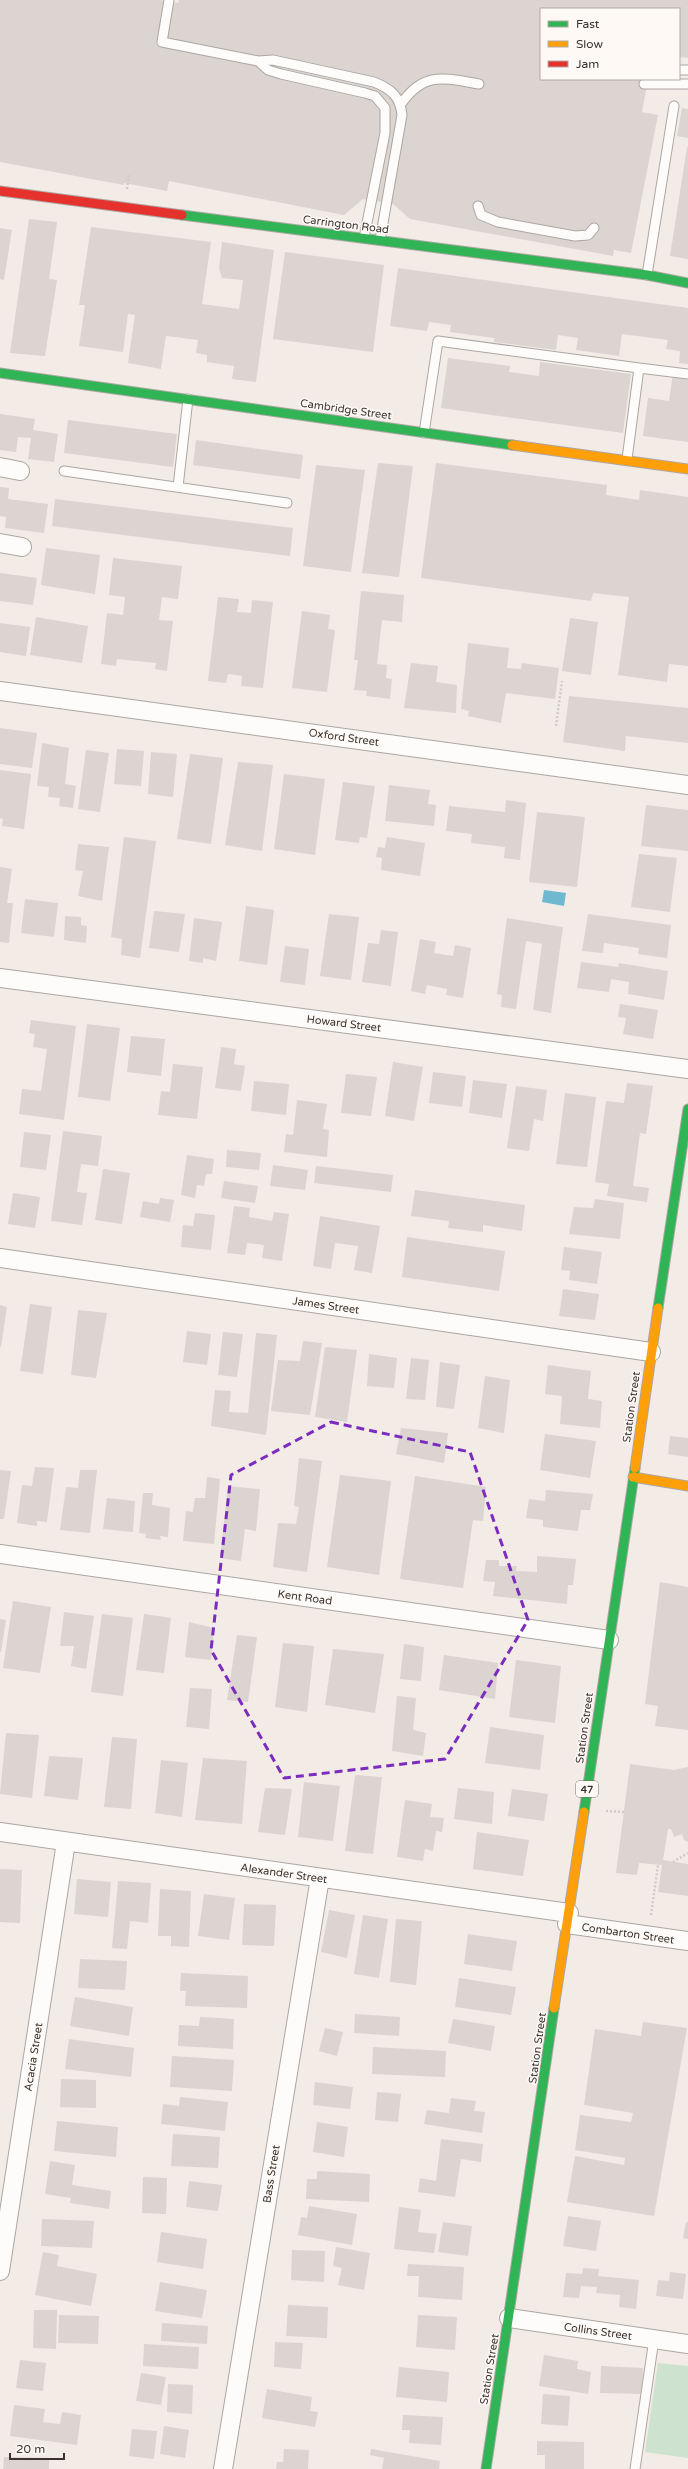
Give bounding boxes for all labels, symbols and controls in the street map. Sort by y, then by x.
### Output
legend [540,8,680,80]
text: Fast [576,17,600,31]
text: Slow [576,37,603,51]
text: Jam [576,57,599,71]
street label: Carrington Road [302,213,390,236]
street label: Cambridge Street [299,397,393,422]
street label: Oxford Street [308,726,380,749]
street label: Howard Street [306,1012,382,1035]
street label: James Street [292,1294,360,1317]
street label: Station Street [620,1371,643,1443]
street label: Kent Road [277,1587,333,1608]
street label: Station Street [573,1692,596,1764]
road number: 47 [576,1781,598,1797]
street label: Alexander Street [240,1861,328,1886]
street label: Combarton Street [581,1921,675,1946]
street label: Station Street [526,2012,549,2084]
street label: Acacia Street [22,2022,45,2092]
street label: Bass Street [260,2144,283,2204]
street label: Collins Street [563,2320,633,2343]
street label: Station Street [477,2333,502,2405]
scale bar [10,2435,64,2461]
text: 20 m [16,2442,45,2456]

